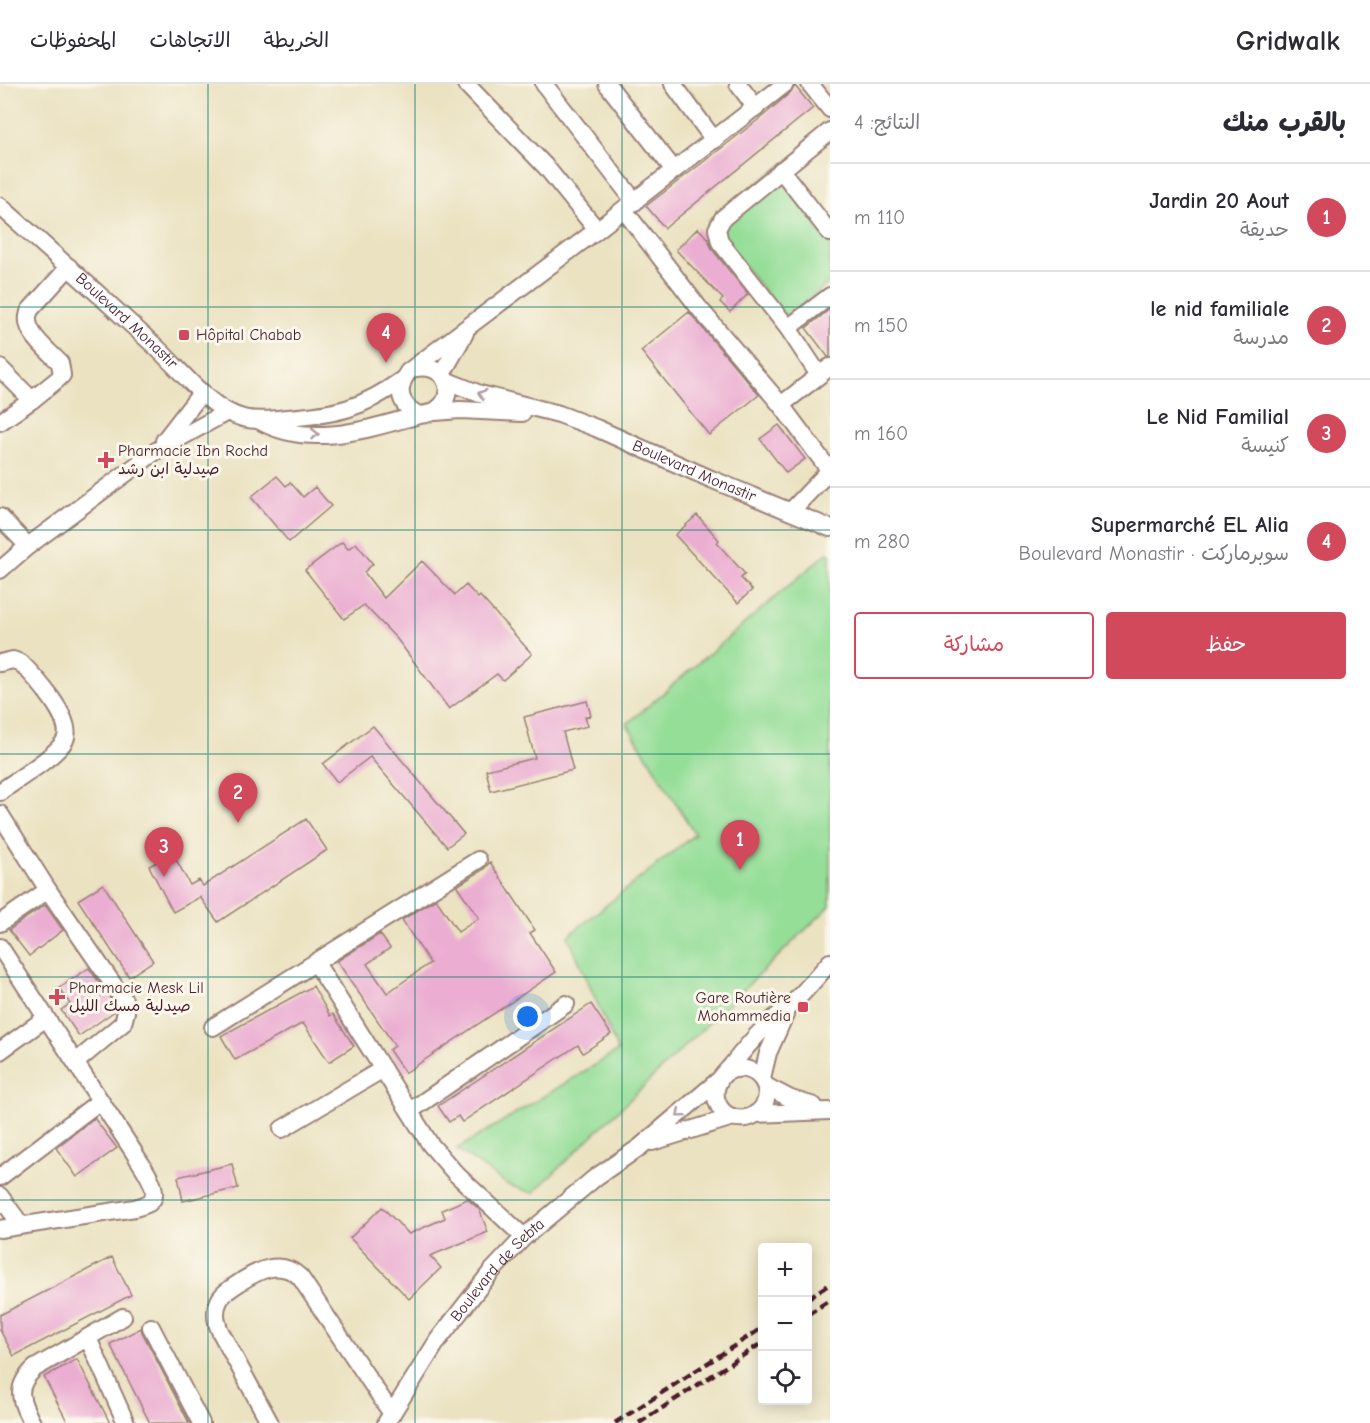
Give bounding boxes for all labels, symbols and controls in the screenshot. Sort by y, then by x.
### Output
text: Gridwalk [1236,25,1340,57]
text: المحفوظات [30,28,116,52]
text: الاتجاهات [149,28,231,52]
text: الخريطة [264,28,329,52]
text: بالقرب منك [1223,108,1346,138]
text: النتائج: 4 [854,111,920,134]
text: Jardin 20 Aout [1149,188,1289,214]
text: 110 m [854,206,905,229]
text: 1 [1323,206,1330,229]
text: حديقة [1240,218,1289,241]
street label: Boulevard Monastir [72,269,182,373]
text: le nid familiale [1150,296,1289,322]
pin: 4 [366,314,406,363]
text: 150 m [854,314,908,337]
text: 2 [1322,314,1331,337]
place label: Hôpital Chabab [196,326,301,344]
text: مدرسة [1233,326,1289,349]
marker: Hôpital Chabab [177,328,191,342]
one-way arrow [477,389,488,401]
text: Le Nid Familial [1146,404,1289,430]
text: 160 m [854,422,908,445]
text: 3 [1322,422,1331,445]
one-way arrow [311,428,320,441]
text: كنيسة [1241,434,1289,457]
street label: Boulevard Monastir [630,436,759,506]
place label: Pharmacie Ibn Rochd صيدلية ابن رشد [118,442,268,478]
marker: Pharmacie Ibn Rochd صيدلية ابن رشد [99,453,113,467]
text: Supermarché EL Alia [1091,512,1289,538]
text: 280 m [854,530,910,553]
text: 4 [1322,530,1331,553]
text: سوبرماركت · Boulevard Monastir [1019,542,1289,565]
button: مشاركة [854,612,1094,679]
button: حفظ [1106,612,1346,679]
pin: 2 [218,774,258,823]
pin: 1 [720,820,760,870]
pin: 3 [144,828,184,877]
place label: Pharmacie Mesk Lil صيدلية مسك الليل [69,979,204,1015]
place label: Gare Routière Mohammedia [696,989,791,1025]
marker: Pharmacie Mesk Lil صيدلية مسك الليل [50,990,64,1004]
marker: Gare Routière Mohammedia [796,1000,810,1014]
your location [513,1002,542,1031]
one-way arrow [676,1107,687,1118]
street label: Boulevard de Sebta [447,1215,548,1325]
map controls [758,1243,812,1405]
button: + [758,1243,812,1297]
button: − [758,1297,812,1351]
button: locate [758,1351,812,1405]

